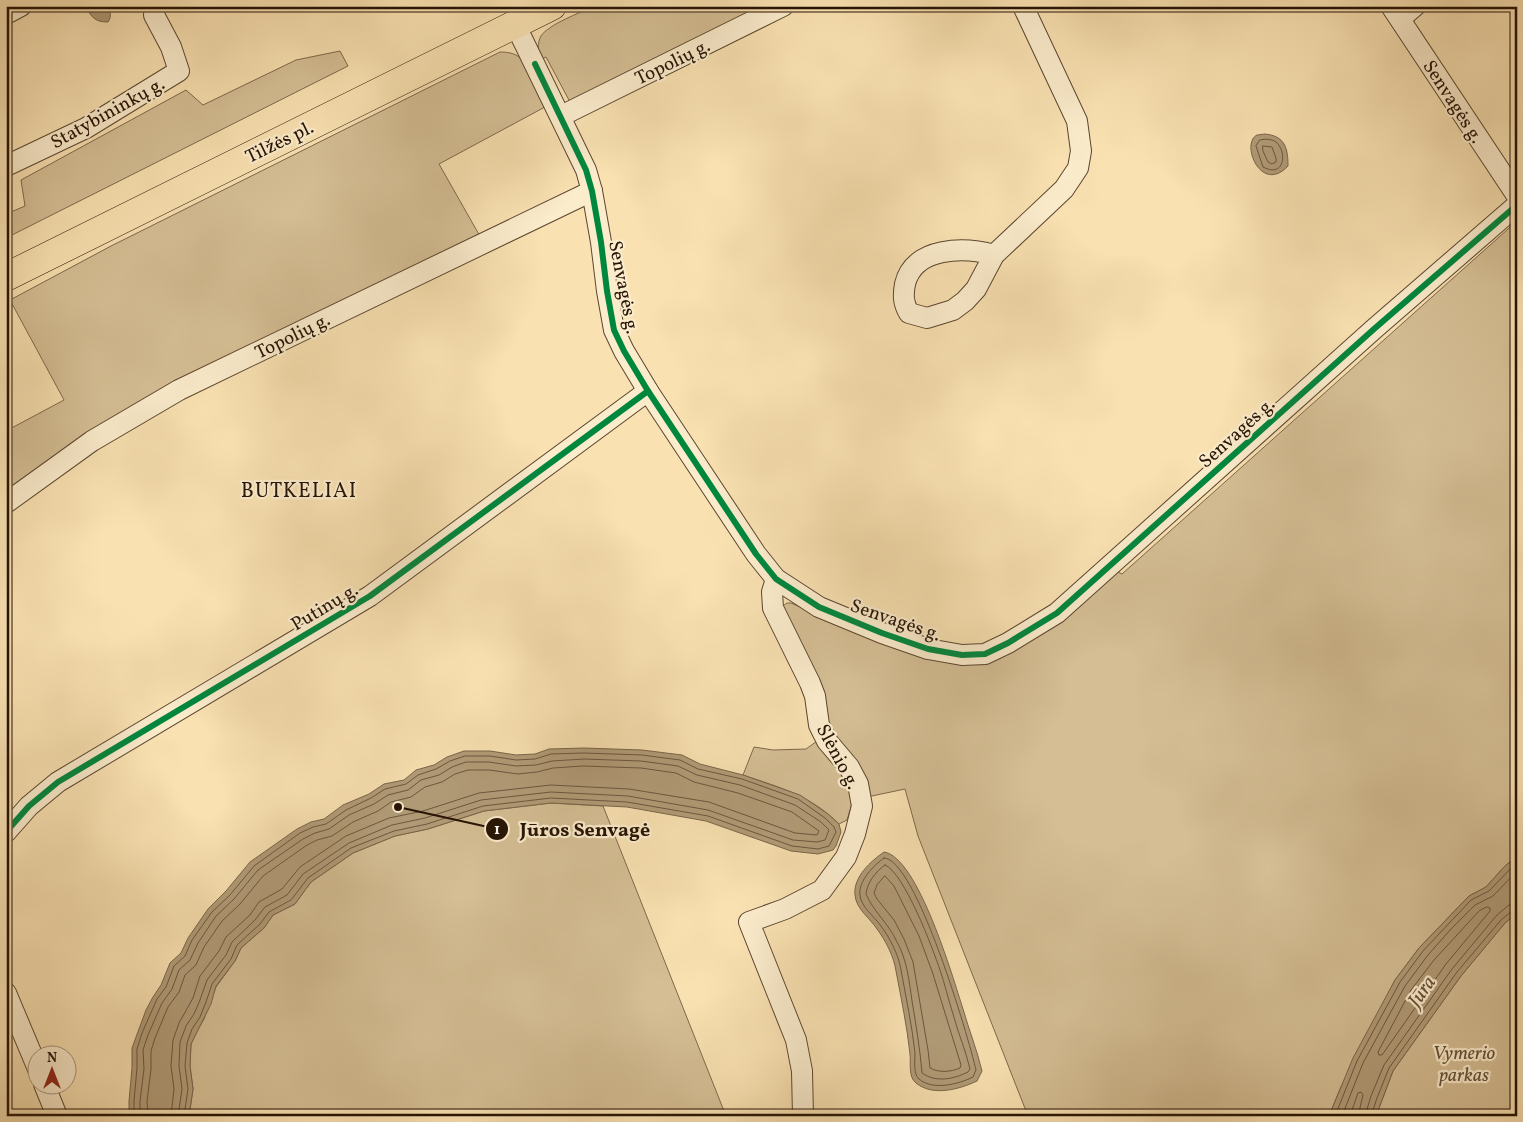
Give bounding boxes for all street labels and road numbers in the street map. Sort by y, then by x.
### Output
street label: Topolių g. [631,33,715,92]
street label: Senvagės g. [1416,55,1489,149]
street label: Statybininkų g. [46,72,170,156]
street label: Tilžės pl. [241,115,318,170]
street label: Senvagės g. [601,239,645,336]
street label: Topolių g. [251,307,335,366]
street label: Senvagės g. [1194,392,1281,475]
street label: Putinų g. [287,577,364,638]
street label: Senvagės g. [846,593,944,649]
street label: Slėnio g. [809,720,865,794]

